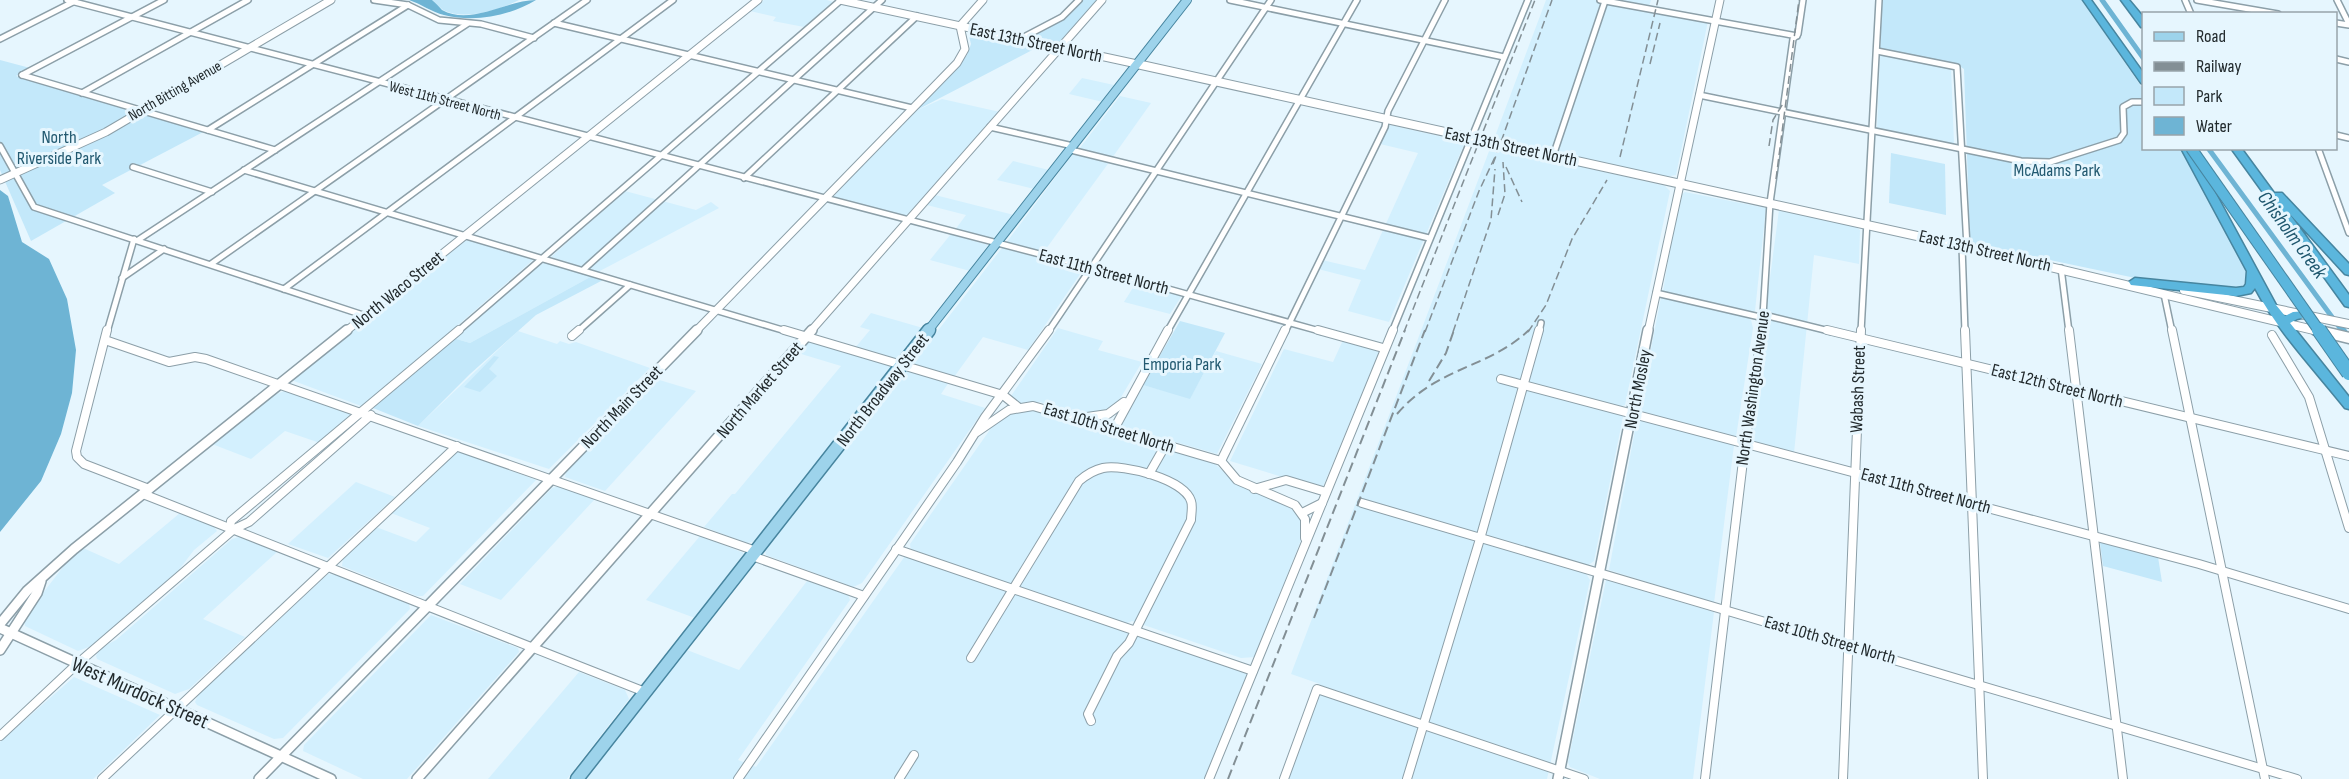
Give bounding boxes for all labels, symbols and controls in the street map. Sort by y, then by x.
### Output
legend [2142,12,2337,150]
street label: East 13th Street North [968,19,1104,67]
text: Road [2196,26,2226,47]
text: Railway [2196,56,2241,77]
street label: North Bitting Avenue [125,57,225,125]
street label: West 11th Street North [387,77,503,125]
text: Park [2196,86,2222,107]
text: Water [2196,116,2232,137]
street label: East 13th Street North [1443,123,1579,171]
park label: North Riverside Park [17,127,101,169]
park label: McAdams Park [2014,160,2101,181]
water label: Chisholm Creek [2252,187,2332,284]
street label: East 13th Street North [1917,226,2053,276]
street label: East 11th Street North [1037,245,1171,299]
street label: North Waco Street [348,246,448,333]
street label: North Washington Avenue [1732,309,1774,467]
street label: North Broadway Street [832,329,934,451]
street label: North Market Street [712,337,808,443]
street label: Wabash Street [1846,344,1870,433]
street label: North Mosley [1620,348,1656,430]
park label: Emporia Park [1143,354,1221,375]
street label: East 12th Street North [1989,359,2125,413]
street label: North Main Street [577,361,667,453]
street label: East 10th Street North [1041,398,1177,458]
street label: East 11th Street North [1859,464,1993,518]
street label: East 10th Street North [1762,611,1898,669]
street label: West Murdock Street [68,652,212,734]

